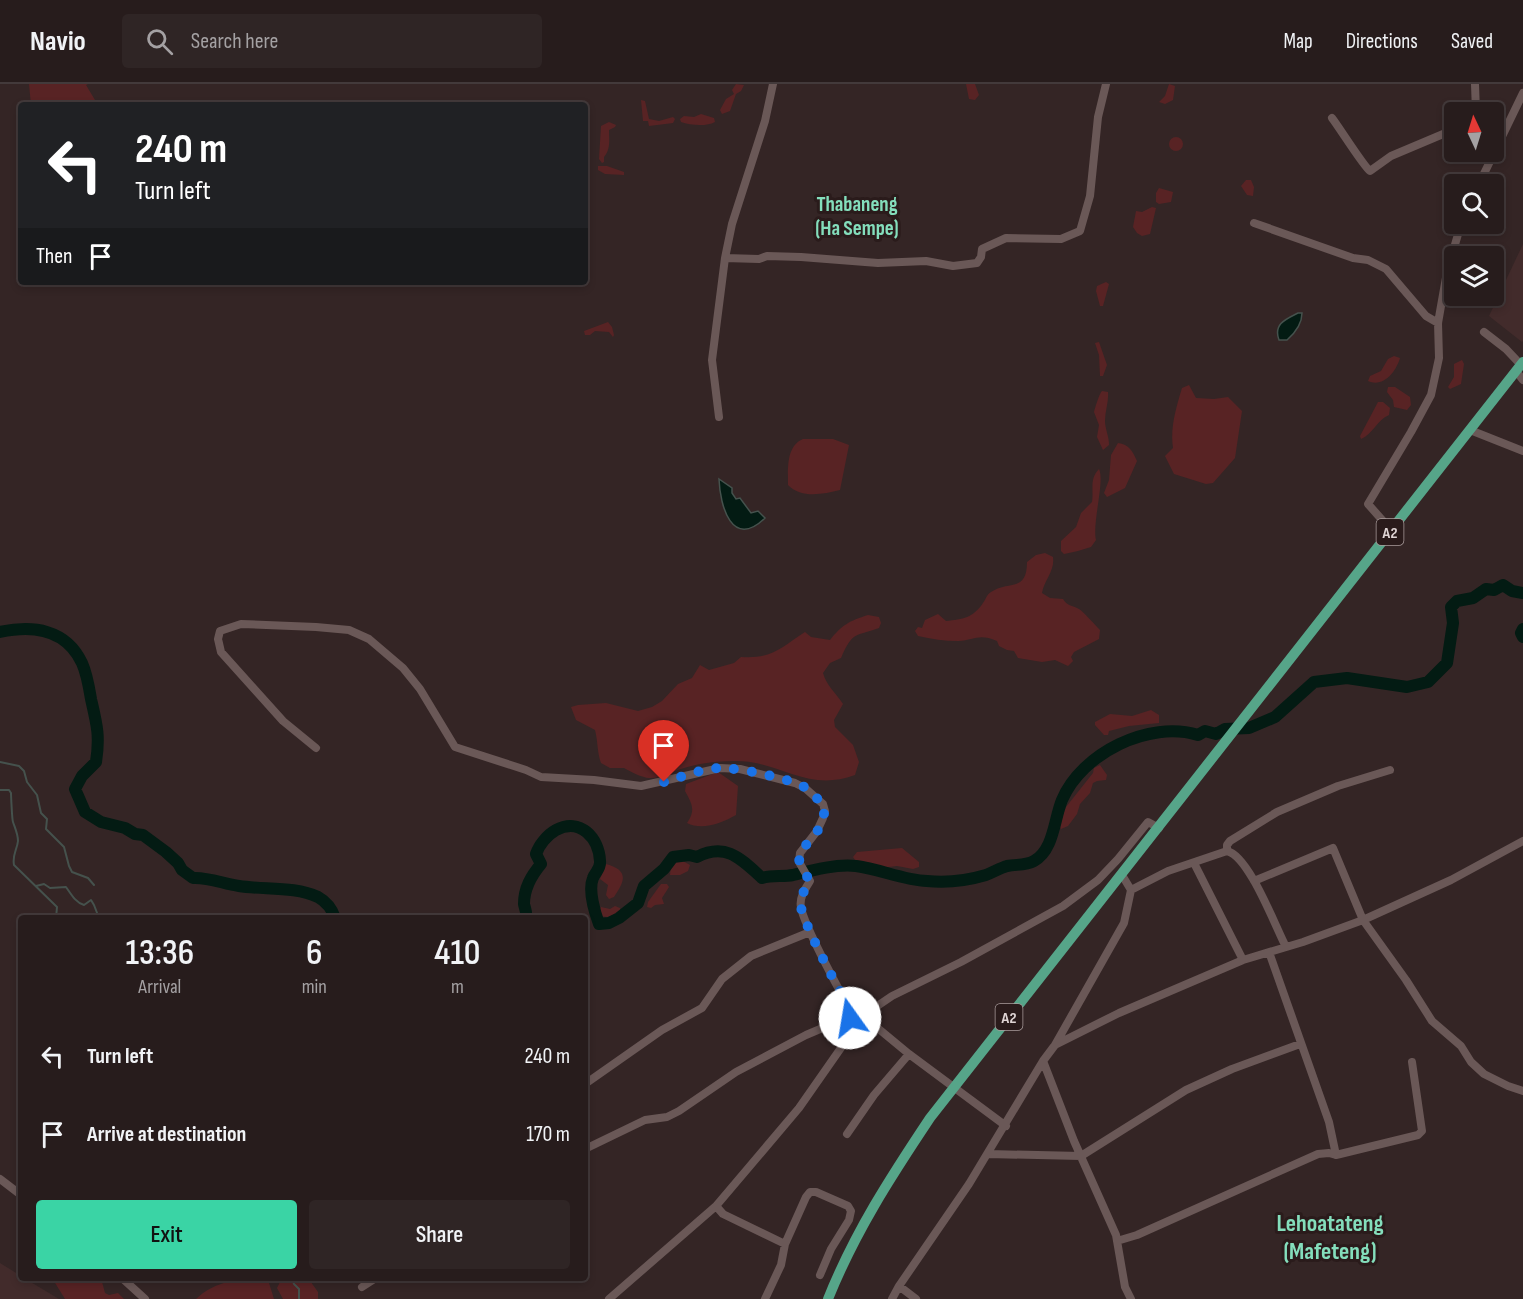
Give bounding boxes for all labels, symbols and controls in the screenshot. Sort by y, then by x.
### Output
search box [122,14,542,68]
text: Navio [30,25,86,58]
icon: search [143,25,176,58]
text: Search here [191,28,278,55]
text: Map [1283,29,1313,54]
text: Directions [1346,29,1418,54]
text: Saved [1451,29,1493,54]
north arrow [1444,102,1504,162]
map controls [1444,102,1504,306]
text: 240 m [135,124,227,175]
icon: left [36,126,114,204]
button: search [1444,174,1504,234]
text: Turn left [135,175,211,207]
district label: Thabaneng (Ha Sempe) [815,192,899,241]
icon: arrive [84,240,117,273]
text: Then [36,243,72,270]
button: layers [1444,246,1504,306]
road number: A2 [1376,519,1404,545]
pin [638,720,689,782]
icon: arrive [647,729,680,762]
text: 13:36 [125,932,194,975]
text: 6 [306,932,322,975]
text: 410 [434,932,481,975]
text: Arrival [138,975,181,999]
text: min [302,975,327,999]
text: m [451,975,464,999]
position arrow [818,986,882,1050]
road number: A2 [996,1004,1022,1030]
icon: left [36,1040,69,1073]
text: Turn left [87,1043,153,1070]
text: 240 m [524,1043,570,1070]
icon: arrive [36,1118,69,1151]
text: Arrive at destination [87,1121,246,1148]
text: 170 m [526,1121,570,1148]
button: Exit [36,1200,297,1269]
button: Share [309,1200,570,1269]
district label: Lehoatateng (Mafeteng) [1276,1209,1384,1266]

